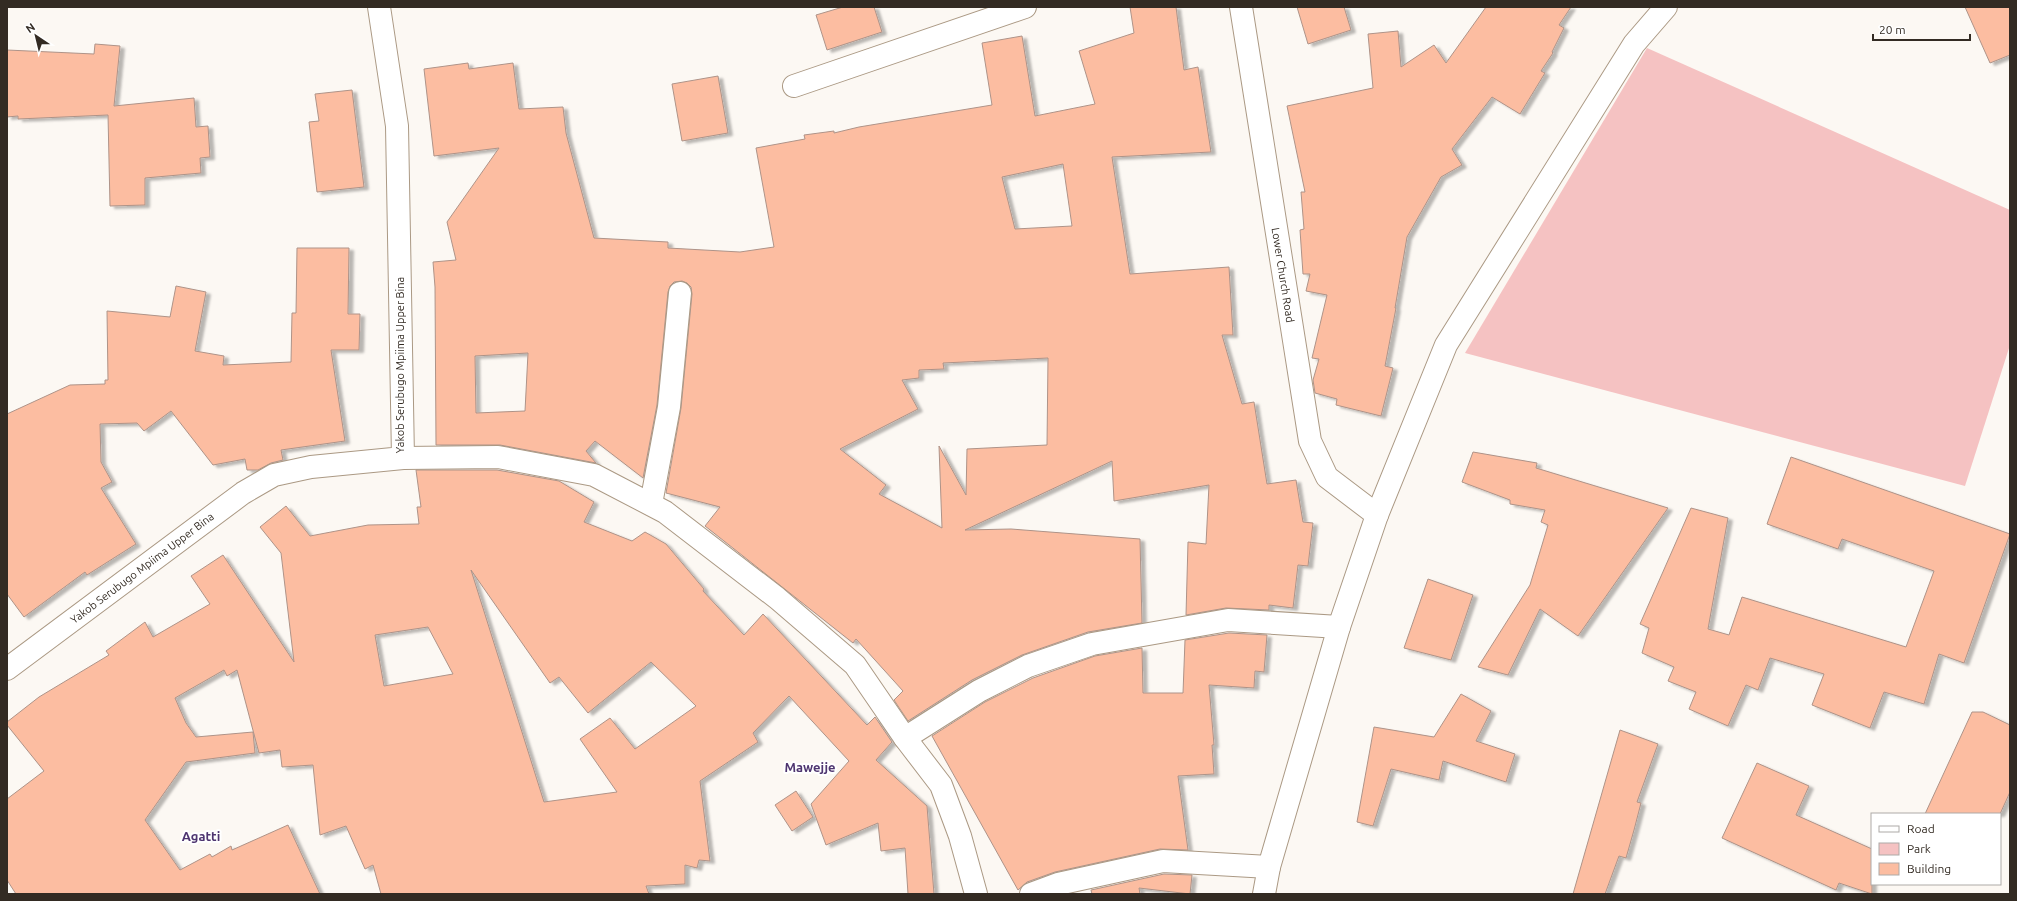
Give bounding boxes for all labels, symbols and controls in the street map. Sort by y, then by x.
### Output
north arrow [16,16,56,56]
scale bar [1873,16,1970,42]
text: N [23,21,37,35]
text: 20 m [1879,23,1906,36]
street label: Lower Church Road [1270,227,1296,323]
street label: Yakob Serubugo Mpiima Upper Bina [394,277,406,453]
street label: Yakob Serubugo Mpiima Upper Bina [68,510,216,626]
district label: Mawejje [784,760,836,774]
legend [1871,813,2001,885]
text: Road [1907,822,1935,835]
district label: Agatti [182,829,220,843]
text: Park [1907,842,1931,855]
text: Building [1907,862,1951,875]

